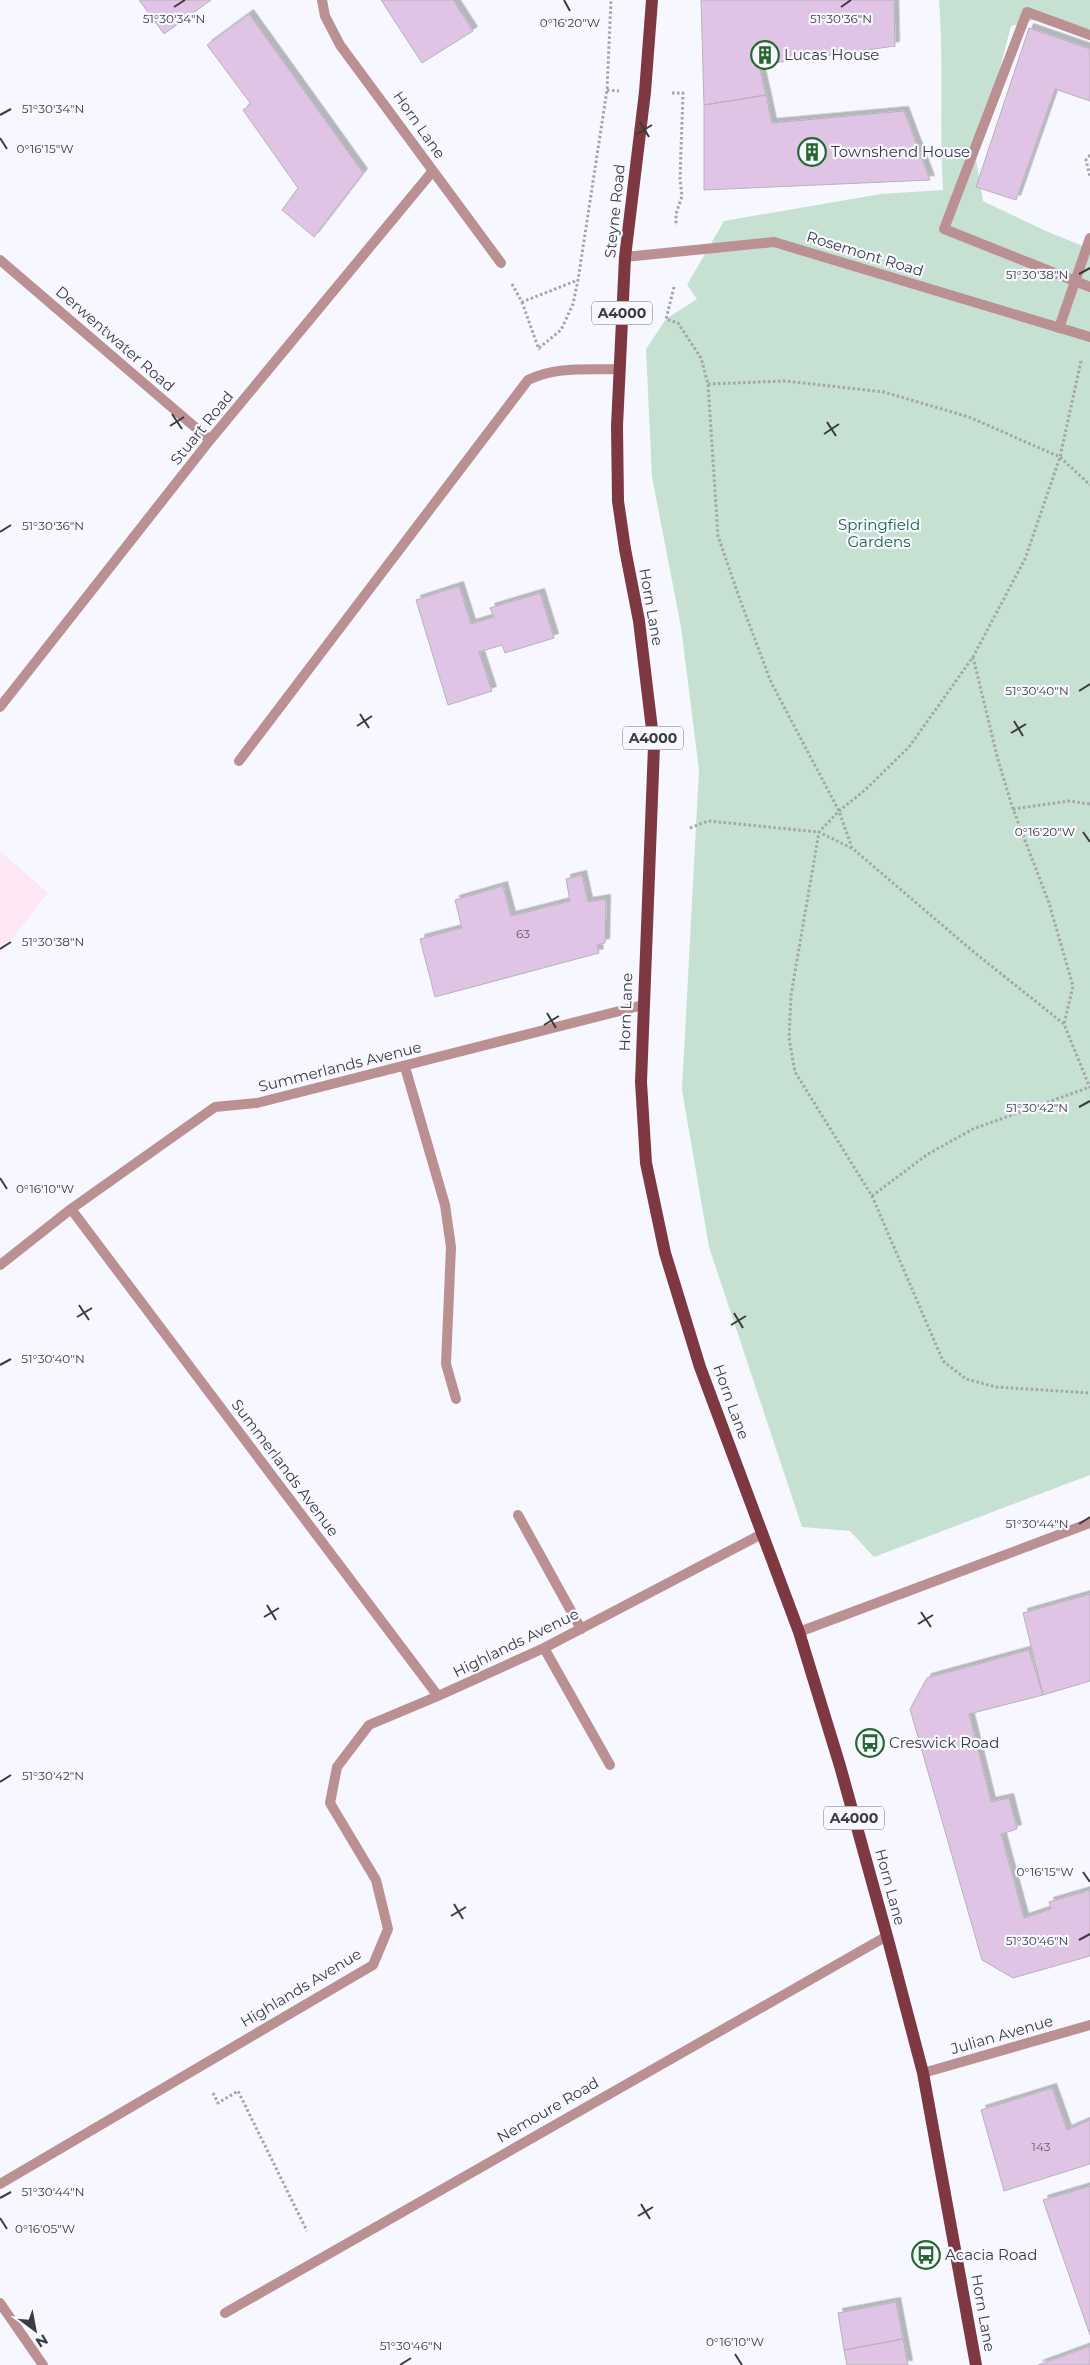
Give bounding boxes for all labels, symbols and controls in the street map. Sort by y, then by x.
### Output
text: 51°30'34"N [143,11,205,26]
text: 51°30'36"N [810,11,872,26]
text: 0°16'20"W [540,15,600,30]
building icon: Lucas House [750,40,780,70]
place label: Lucas House [784,45,879,64]
street label: Horn Lane [389,87,450,162]
text: 51°30'34"N [22,101,84,116]
building icon: Townshend House [797,137,827,167]
text: 0°16'15"W [17,141,73,156]
place label: Townshend House [831,142,970,161]
street label: Steyne Road [600,163,629,259]
street label: Rosemont Road [804,227,926,280]
text: 51°30'38"N [1006,267,1068,282]
street label: Derwentwater Road [52,282,179,396]
road number: A4000 [592,302,652,324]
street label: Stuart Road [166,387,237,469]
park label: Springfield Gardens [838,515,920,551]
text: 51°30'36"N [22,518,84,533]
street label: Horn Lane [635,567,668,647]
text: 51°30'40"N [1005,683,1069,698]
road number: A4000 [623,726,683,750]
text: 0°16'20"W [1015,824,1075,839]
house number: 63 [516,926,530,941]
text: 51°30'38"N [22,934,84,949]
street label: Horn Lane [615,972,636,1052]
street label: Summerlands Avenue [256,1037,423,1096]
text: 51°30'42"N [1006,1100,1068,1115]
text: 0°16'10"W [16,1181,74,1196]
text: 51°30'40"N [21,1351,85,1366]
street label: Horn Lane [709,1362,754,1442]
street label: Summerlands Avenue [228,1395,343,1540]
text: 51°30'44"N [1006,1516,1068,1531]
street label: Highlands Avenue [450,1604,582,1681]
bus stop icon: Creswick Road [855,1728,885,1758]
place label: Creswick Road [889,1733,999,1752]
text: 51°30'42"N [22,1768,84,1783]
road number: A4000 [824,1806,884,1830]
street label: Horn Lane [871,1847,910,1927]
text: 0°16'15"W [1017,1864,1073,1879]
text: 51°30'46"N [1006,1933,1068,1948]
street label: Highlands Avenue [237,1944,365,2031]
street label: Julian Avenue [948,2011,1055,2058]
street label: Nemoure Road [493,2073,602,2146]
house number: 143 [1032,2139,1051,2154]
text: 51°30'44"N [22,2184,84,2199]
text: 0°16'05"W [15,2221,75,2236]
bus stop icon: Acacia Road [911,2240,941,2270]
place label: Acacia Road [945,2245,1037,2264]
street label: Horn Lane [967,2273,1000,2353]
north arrow [10,2305,60,2355]
text: N [32,2330,51,2352]
text: 0°16'10"W [706,2334,764,2349]
text: 51°30'46"N [380,2338,442,2353]

